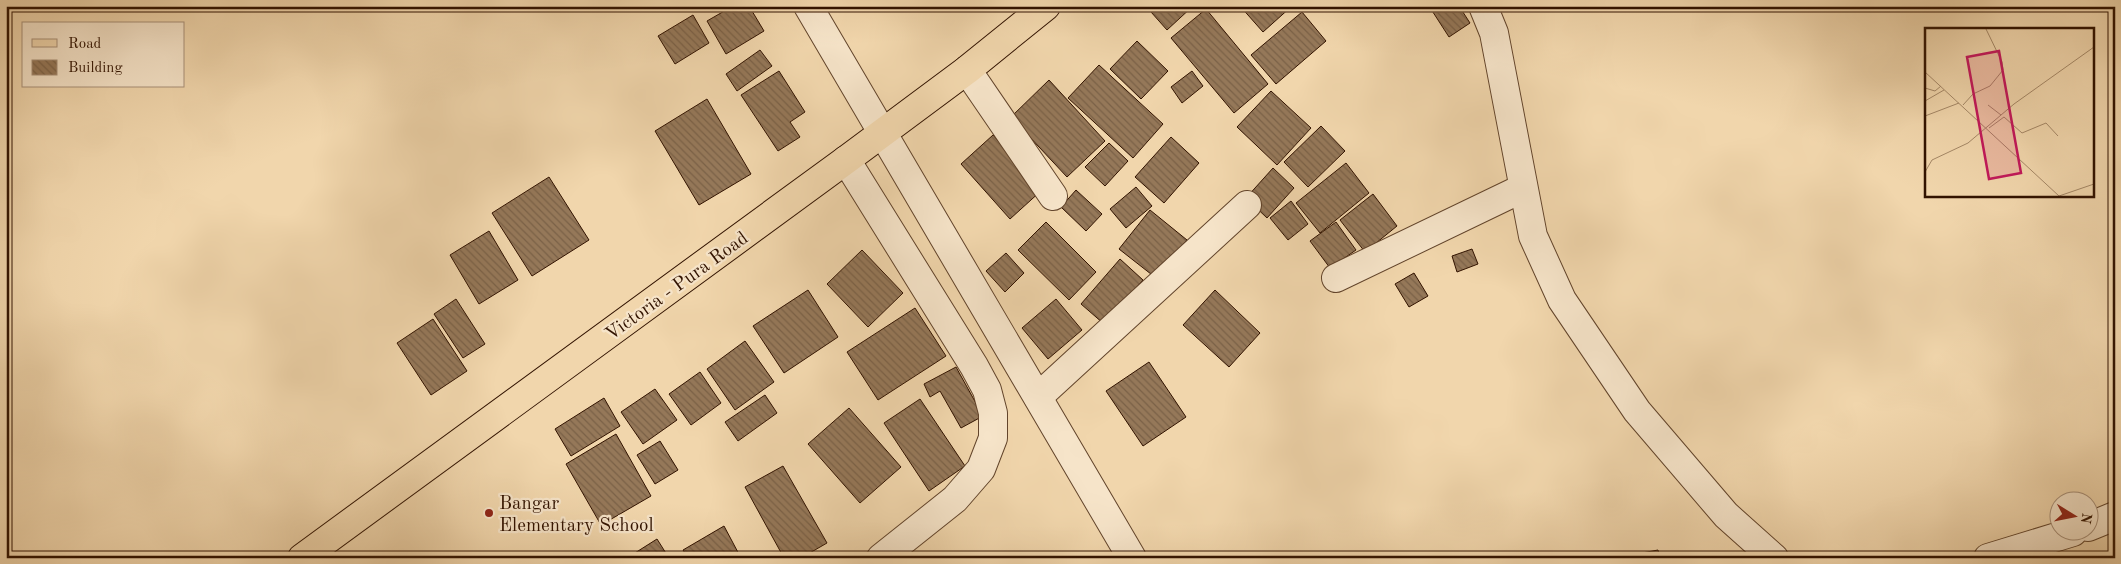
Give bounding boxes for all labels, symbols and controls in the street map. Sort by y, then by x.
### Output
legend [22,22,185,88]
inset map [1925,28,2094,196]
text: Road [68,37,102,52]
text: Building [68,61,123,76]
street label: Victoria - Pura Road [603,229,752,345]
north arrow [2048,492,2098,542]
place label: Bangar Elementary School [499,495,654,536]
marker: Bangar Elementary School [483,507,495,519]
text: N [2078,512,2094,525]

